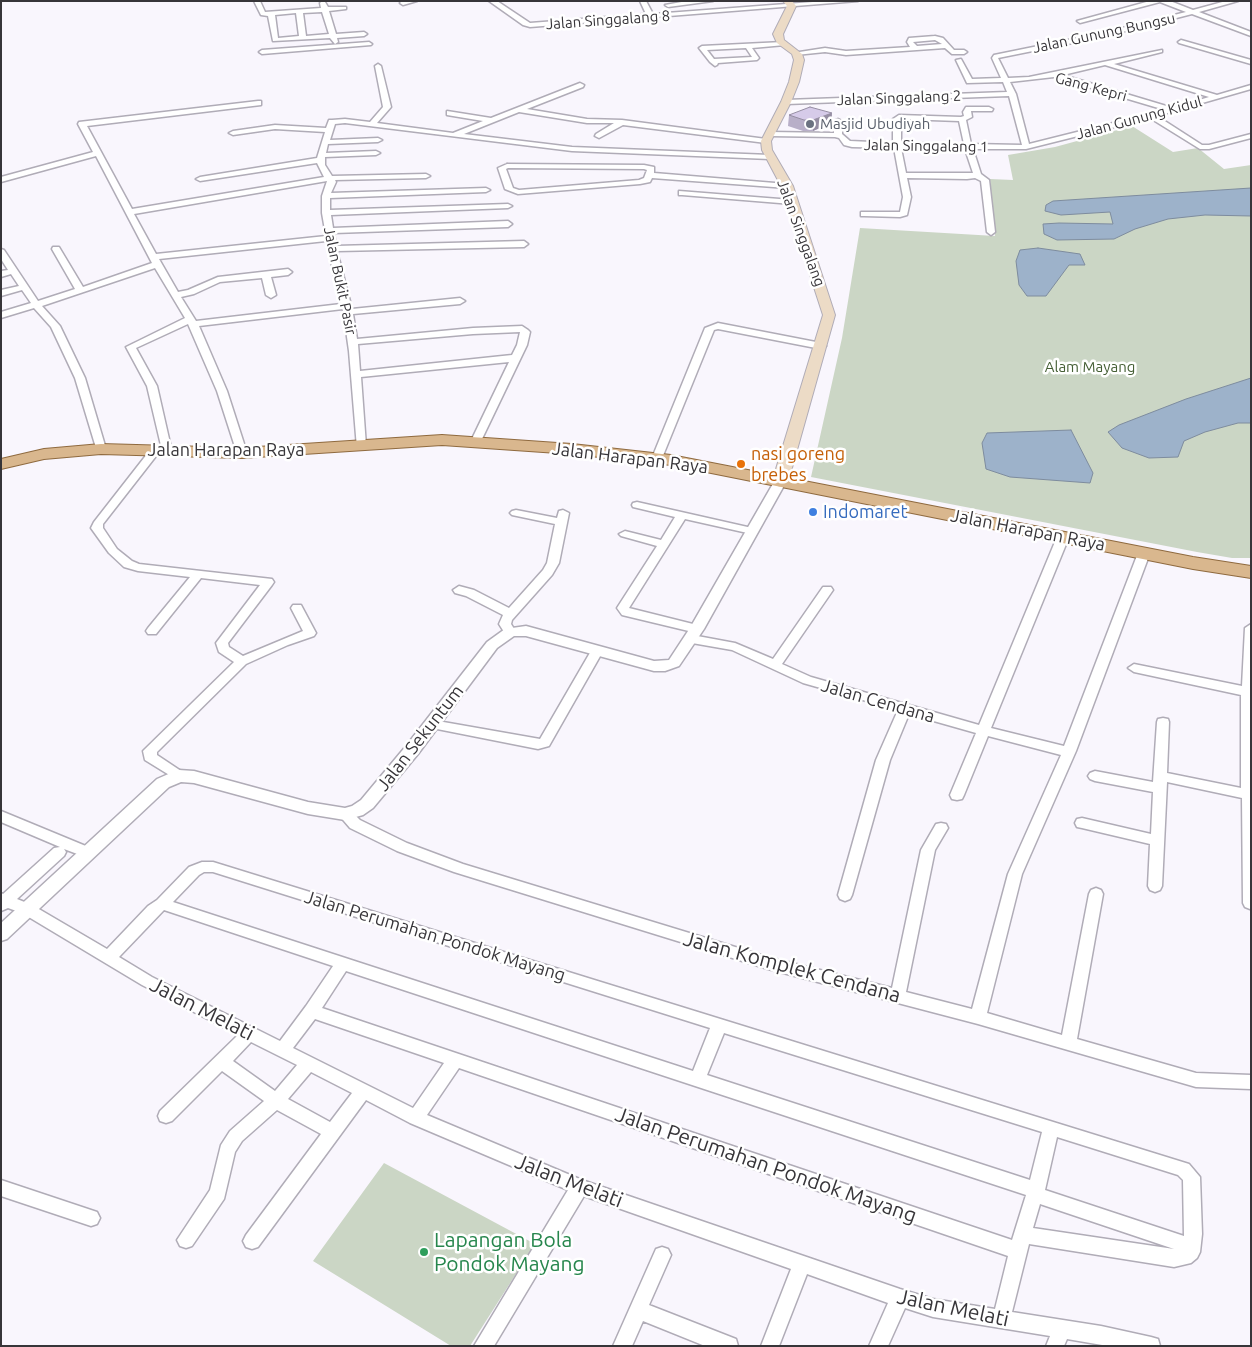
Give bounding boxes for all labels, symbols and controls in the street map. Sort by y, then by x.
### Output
street label: Jalan Singgalang 8 [545,7,671,33]
street label: Jalan Gunung Bungsu [1031,9,1177,57]
street label: Gang Kepri [1053,69,1129,105]
street label: Jalan Singgalang 2 [836,87,962,109]
street label: Jalan Gunung Kidul [1074,93,1204,143]
place label: Masjid Ubudiyah [820,115,930,133]
marker: Masjid Ubudiyah [804,118,816,130]
street label: Jalan Singgalang 1 [864,136,988,156]
street label: Jalan Singgalang [773,177,829,289]
street label: Jalan Bukit Pasir [320,225,360,337]
park label: Alam Mayang [1045,358,1135,376]
street label: Jalan Harapan Raya [551,438,709,478]
street label: Jalan Harapan Raya [148,439,304,461]
place label: nasi goreng brebes [751,443,845,486]
marker: nasi goreng brebes [735,458,747,470]
place label: Indomaret [823,501,908,523]
street label: Jalan Harapan Raya [949,504,1107,556]
marker: Indomaret [807,506,819,518]
street label: Jalan Cendana [819,674,937,728]
street label: Jalan Sekuntum [372,681,468,795]
street label: Jalan Perumahan Pondok Mayang [302,886,568,986]
street label: Jalan Komplek Cendana [680,926,904,1008]
street label: Jalan Melati [146,972,258,1046]
street label: Jalan Perumahan Pondok Mayang [612,1101,920,1229]
street label: Jalan Melati [511,1149,627,1213]
place label: Lapangan Bola Pondok Mayang [434,1227,585,1277]
marker: Lapangan Bola Pondok Mayang [418,1246,430,1258]
street label: Jalan Melati [895,1284,1011,1332]

